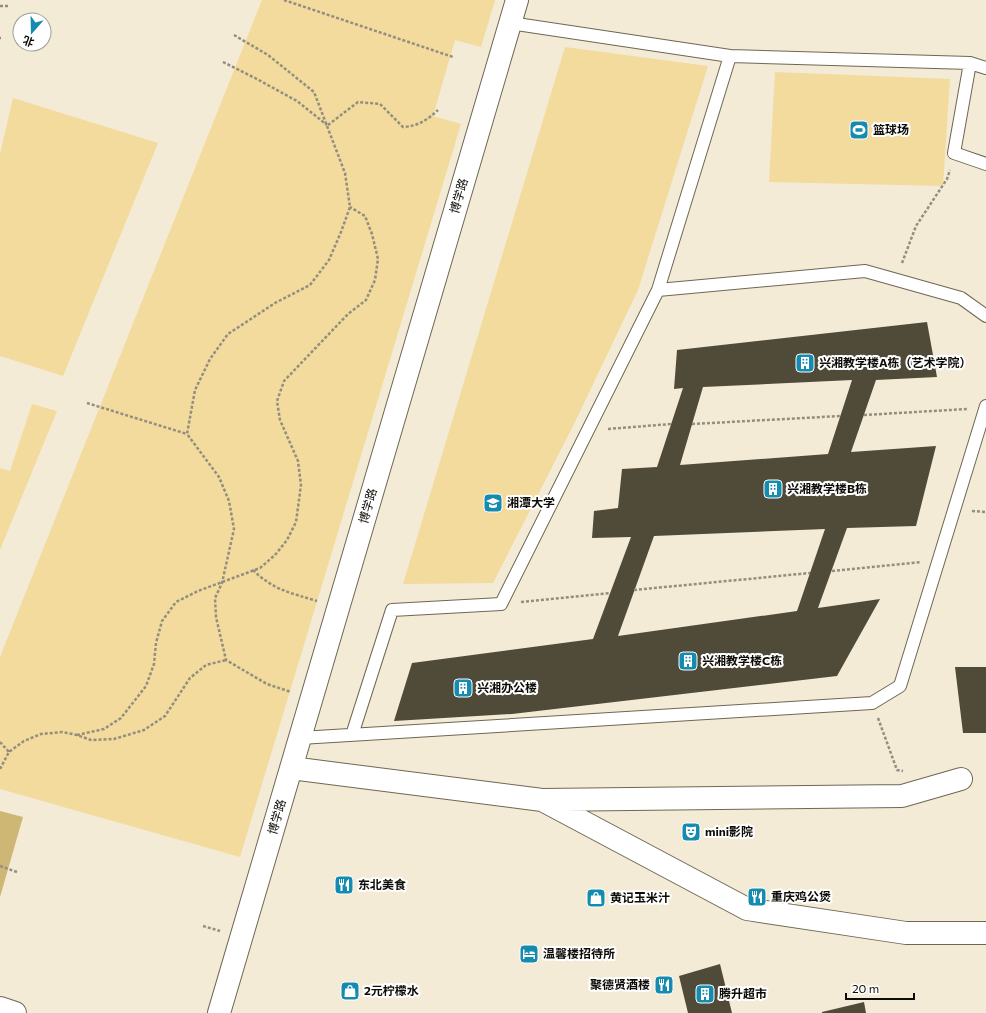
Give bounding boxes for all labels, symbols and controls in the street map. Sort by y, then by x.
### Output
north arrow [12,12,52,52]
text: 北 [21,34,36,50]
sports icon: 篮球场 [848,119,870,141]
place label: 篮球场 [873,122,909,136]
street label: 博学路 [446,176,470,215]
building icon: 兴湘教学楼A栋（艺术学院） [794,352,816,374]
place label: 兴湘教学楼A栋（艺术学院） [819,355,972,369]
building icon: 兴湘教学楼B栋 [762,478,784,500]
place label: 兴湘教学楼B栋 [787,481,867,495]
street label: 博学路 [355,486,379,525]
school or university icon: 湘潭大学 [482,492,504,514]
place label: 湘潭大学 [507,495,555,509]
building icon: 兴湘教学楼C栋 [677,650,699,672]
place label: 兴湘教学楼C栋 [702,653,782,667]
building icon: 兴湘办公楼 [452,677,474,699]
place label: 兴湘办公楼 [477,680,537,694]
street label: 博学路 [264,797,288,836]
theatre icon: mini影院 [680,821,702,843]
place label: mini影院 [705,824,753,838]
restaurant icon: 东北美食 [333,874,355,896]
place label: 东北美食 [358,877,406,891]
restaurant icon: 重庆鸡公煲 [746,886,768,908]
shop icon: 黄记玉米汁 [585,887,607,909]
place label: 重庆鸡公煲 [771,889,831,903]
place label: 黄记玉米汁 [610,890,670,904]
hotel icon: 温馨楼招待所 [518,943,540,965]
place label: 温馨楼招待所 [543,946,615,960]
restaurant icon: 聚德贤酒楼 [653,974,675,996]
scale bar [846,975,914,1001]
place label: 聚德贤酒楼 [590,977,650,991]
shop icon: 2元柠檬水 [339,980,361,1002]
text: 20 m [852,981,879,995]
place label: 2元柠檬水 [364,983,419,997]
building icon: 腾升超市 [694,983,716,1005]
place label: 腾升超市 [719,986,767,1000]

